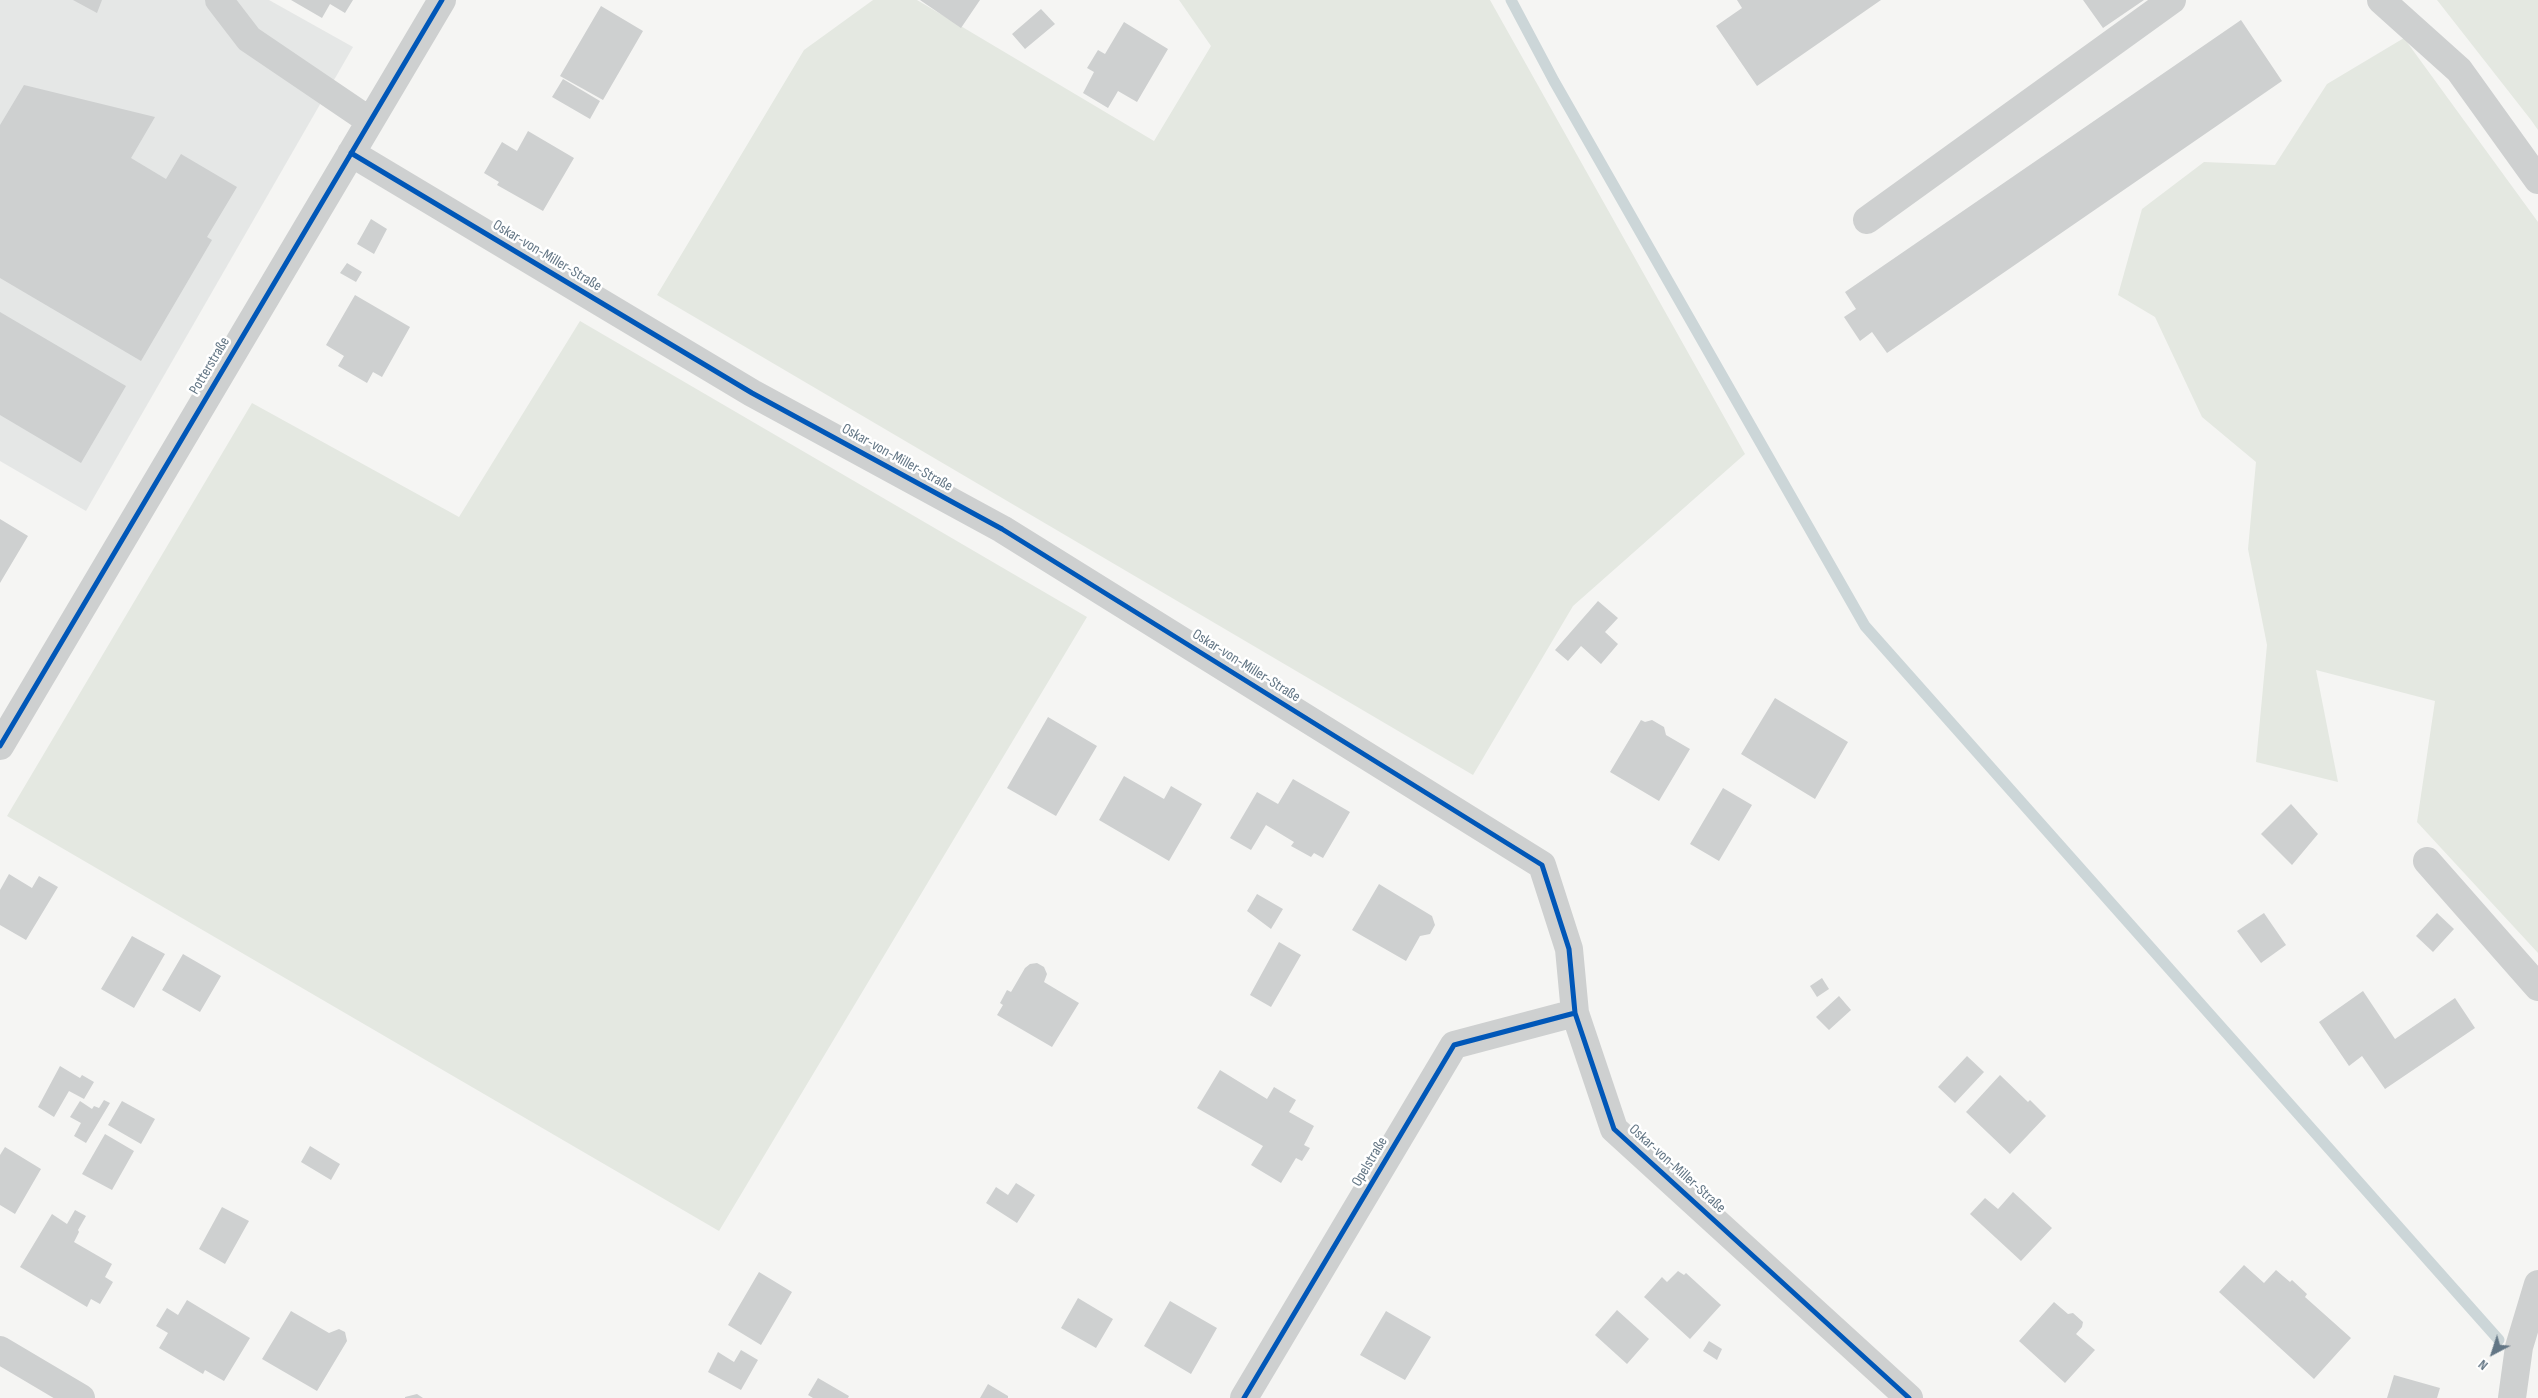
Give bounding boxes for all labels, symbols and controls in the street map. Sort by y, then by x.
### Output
street label: Oskar-von-Miller-Straße [489,216,605,296]
street label: Potterstraße [186,334,234,398]
street label: Oskar-von-Miller-Straße [838,420,956,496]
street label: Oskar-von-Miller-Straße [1189,626,1303,706]
street label: Oskar-von-Miller-Straße [1625,1121,1729,1217]
street label: Opelstraße [1348,1134,1392,1190]
north arrow [2468,1328,2518,1378]
text: N [2475,1356,2491,1374]

